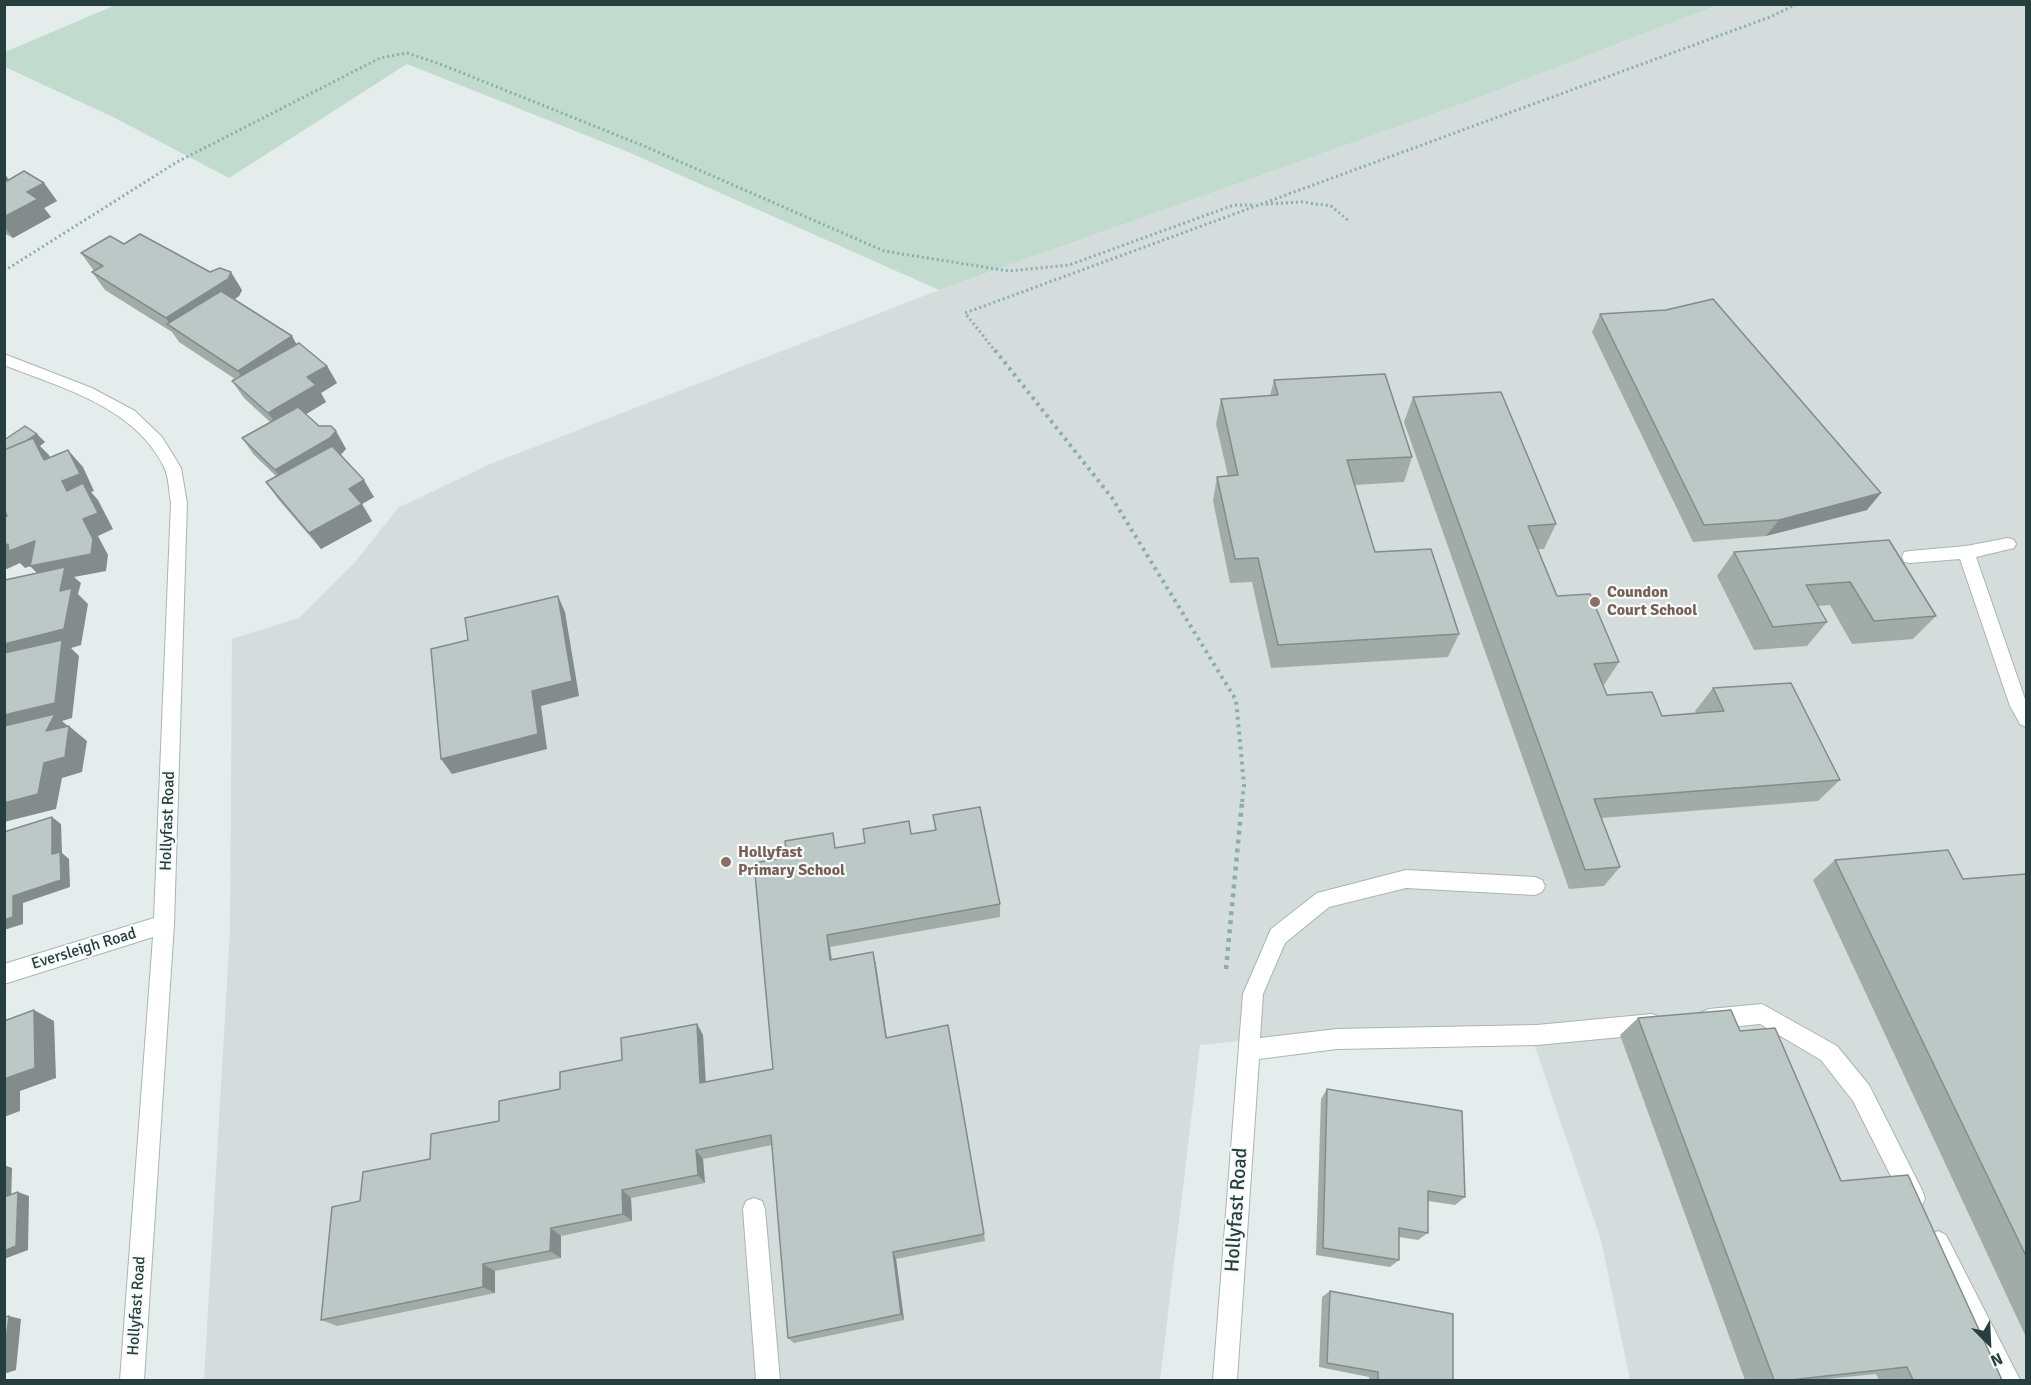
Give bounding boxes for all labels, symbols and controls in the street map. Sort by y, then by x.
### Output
place label: Coundon Court School [1607,583,1697,621]
marker: Coundon Court School [1588,595,1602,609]
street label: Hollyfast Road [157,771,179,871]
place label: Hollyfast Primary School [738,843,845,881]
marker: Hollyfast Primary School [719,855,733,869]
street label: Eversleigh Road [29,924,139,974]
street label: Hollyfast Road [1221,1147,1253,1273]
street label: Hollyfast Road [124,1256,150,1356]
north arrow [1959,1313,2019,1373]
text: N [1987,1348,2005,1371]

